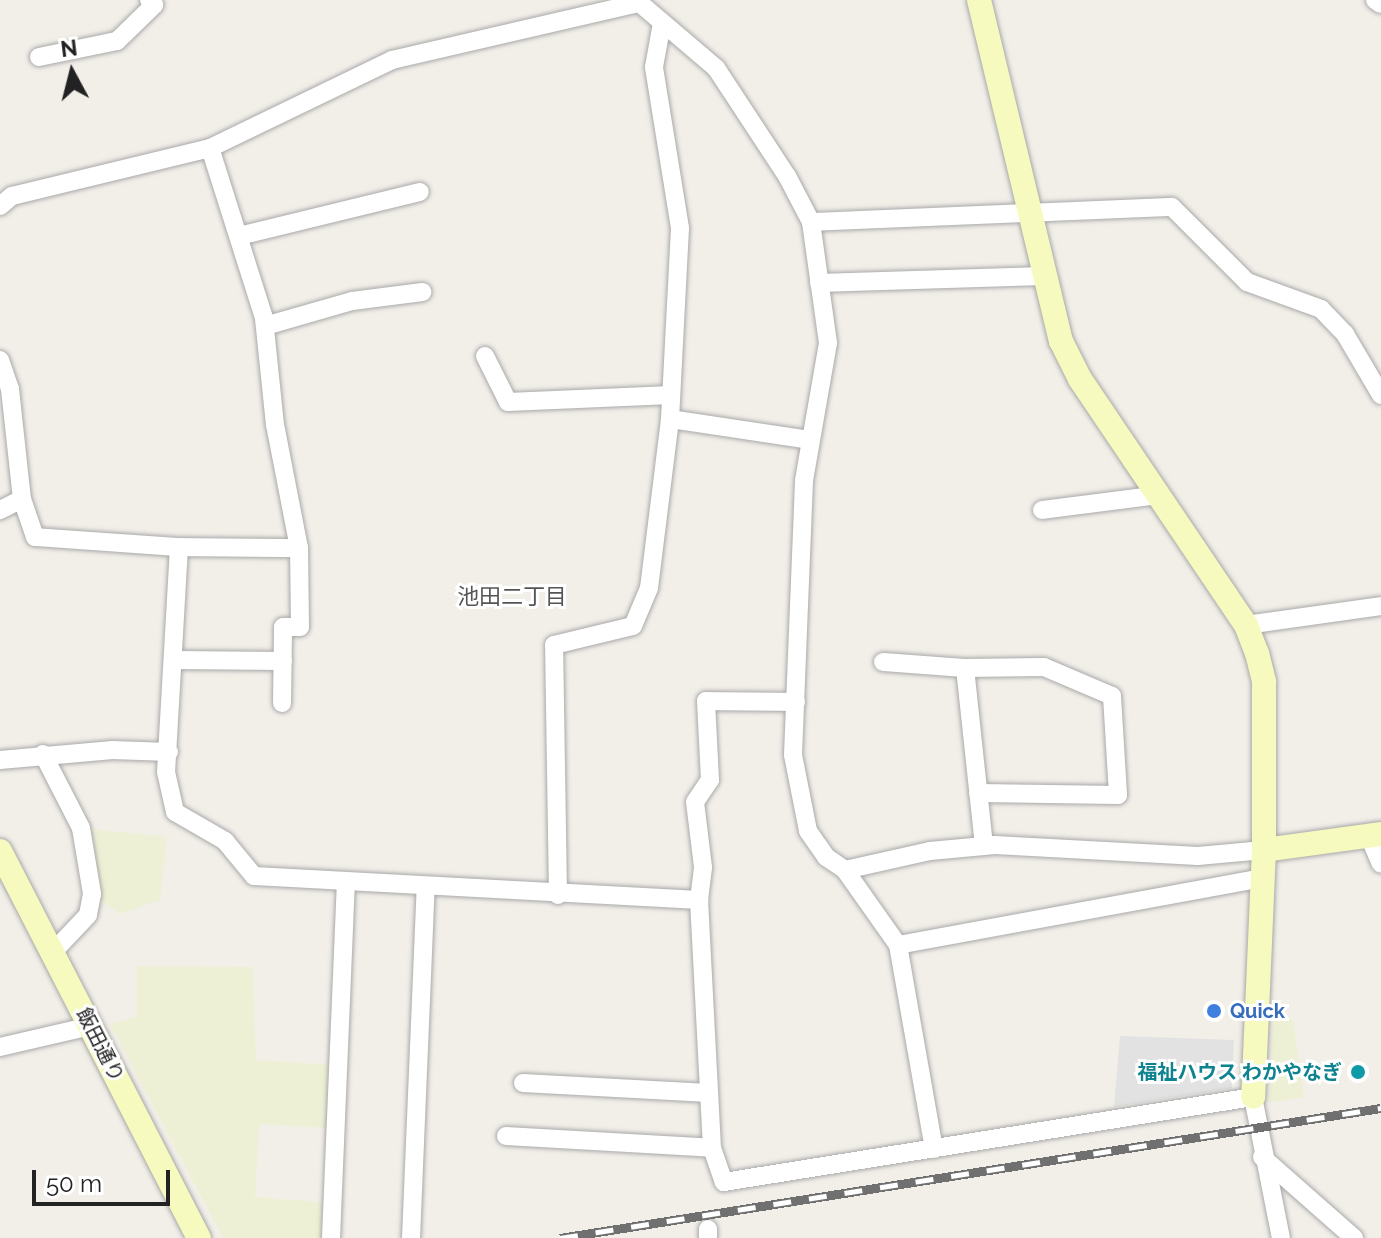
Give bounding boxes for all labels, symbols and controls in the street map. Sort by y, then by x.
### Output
north arrow [32,32,112,112]
text: N [59,34,79,62]
district label: 池田二丁目 [457,584,567,610]
place label: Quick [1230,999,1285,1023]
marker: Quick [1205,1002,1223,1020]
street label: 飯田通り [71,1004,129,1086]
place label: 福祉ハウス わかやなぎ [1137,1060,1342,1084]
marker: 福祉ハウス わかやなぎ [1349,1063,1367,1081]
scale bar [36,1154,174,1204]
text: 50 m [46,1169,102,1198]

